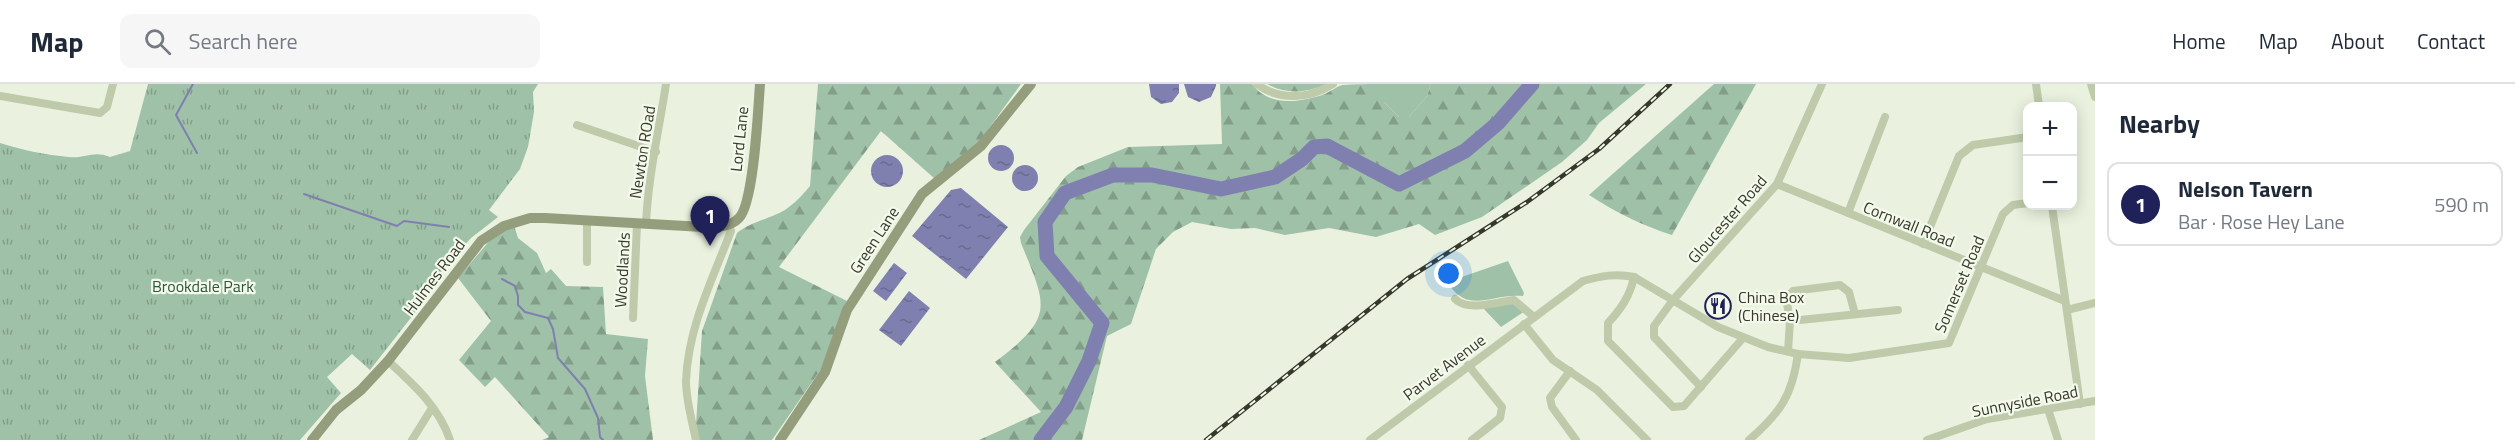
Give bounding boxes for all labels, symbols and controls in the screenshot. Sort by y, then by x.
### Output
search box [120,14,540,68]
text: Map [30,20,84,63]
text: Search here [189,24,298,58]
icon: search [141,25,174,58]
text: Home [2172,25,2226,57]
text: Map [2259,25,2298,57]
text: About [2331,25,2384,57]
text: Contact [2417,25,2485,57]
map controls [2023,102,2077,210]
button: + [2023,102,2077,156]
street label: Newton ROad [623,104,661,200]
text: Nearby [2119,104,2200,143]
street label: Lord Lane [724,105,754,173]
button: − [2023,156,2077,210]
street label: Gloucester Road [1682,170,1772,268]
text: Nelson Tavern [2178,172,2313,206]
text: 1 [2135,189,2146,220]
text: 590 m [2434,189,2489,220]
street label: Cornwall Road [1860,195,1958,253]
pin: 1 [690,196,730,246]
street label: Green Lane [843,202,905,278]
text: Bar · Rose Hey Lane [2178,206,2345,237]
street label: Woodlands [608,232,636,308]
street label: Somerset Road [1928,232,1990,336]
street label: Hulmes Road [397,234,471,320]
your location [1434,259,1463,288]
park label: Brookdale Park [152,274,254,298]
place label: China Box (Chinese) [1738,285,1804,327]
restaurant icon: China Box (Chinese) [1703,291,1733,321]
street label: Parvet Avenue [1398,328,1490,406]
street label: Sunnyside Road [1970,379,2080,423]

